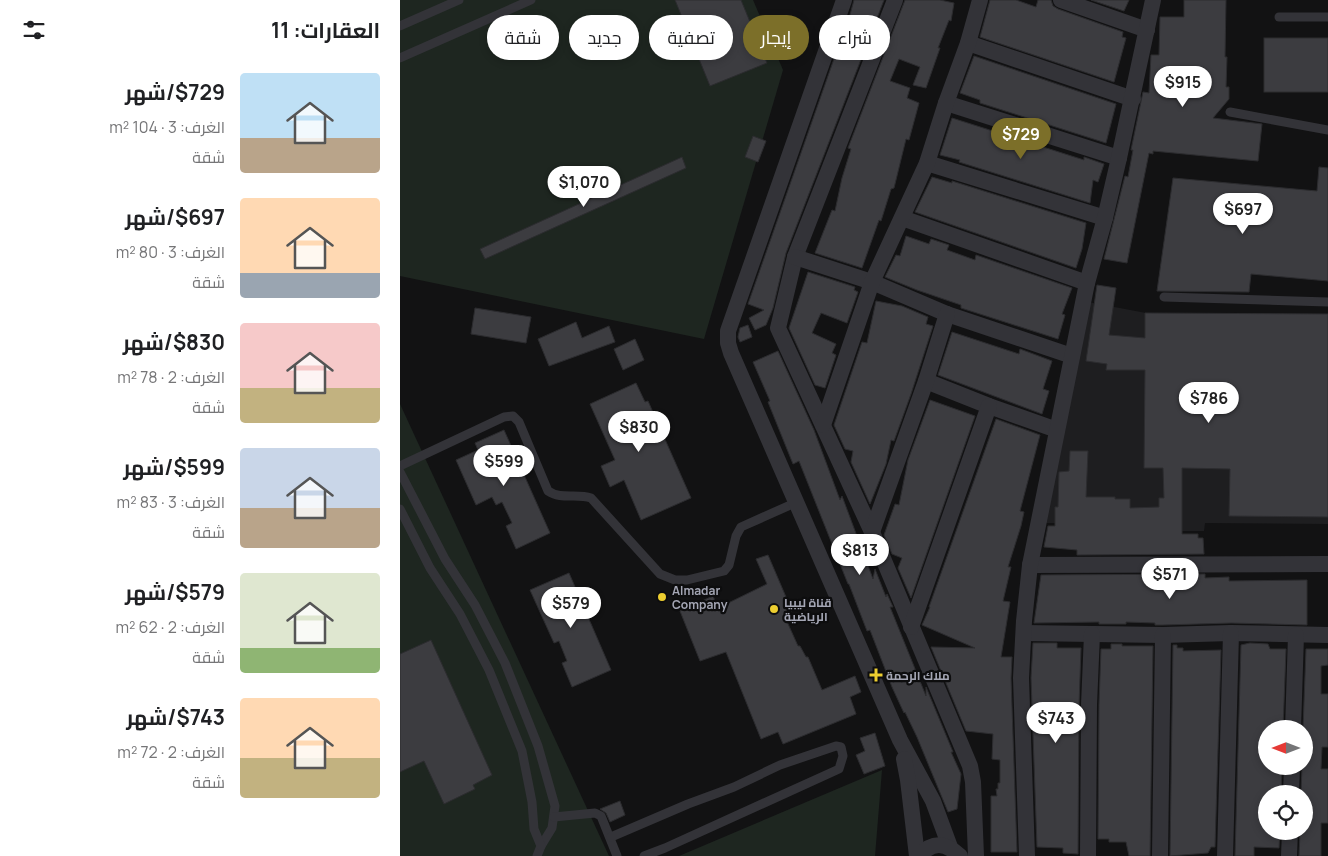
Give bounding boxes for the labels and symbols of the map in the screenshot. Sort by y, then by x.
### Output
pin: $915 [1153,66,1213,108]
pin: $729 [991,118,1051,160]
pin: $1,070 [543,166,625,208]
pin: $697 [1213,192,1273,235]
pin: $786 [1179,382,1239,424]
pin: $830 [609,410,669,453]
pin: $599 [474,444,534,487]
pin: $813 [830,534,890,576]
pin: $571 [1140,558,1200,600]
place label: Almadar Company [672,582,728,613]
pin: $579 [541,586,601,629]
marker: Almadar Company [656,591,668,603]
place label: قناة ليبيا الرياضية [784,594,832,625]
marker: قناة ليبيا الرياضية [768,603,780,615]
place label: ملاك الرحمة [886,667,950,684]
marker: ملاك الرحمة [870,669,882,681]
pin: $743 [1026,702,1086,744]
north arrow [1258,720,1312,775]

